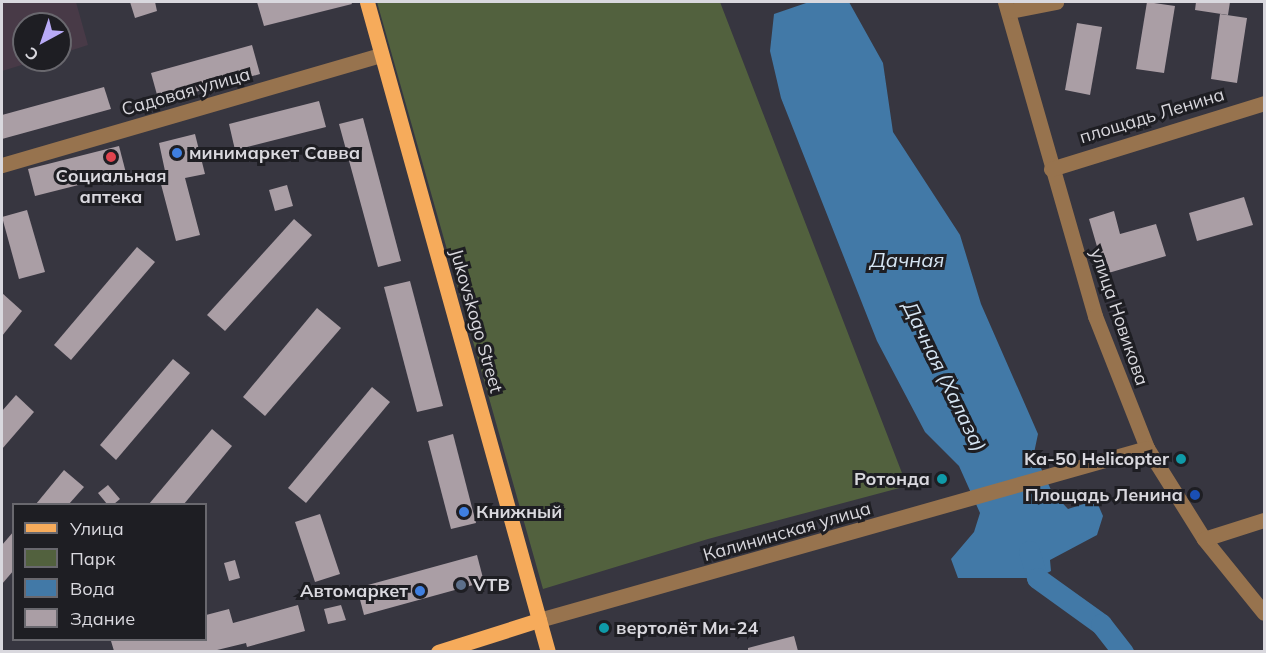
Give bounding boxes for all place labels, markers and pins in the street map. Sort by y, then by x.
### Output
place label: минимаркет Савва [189,142,360,164]
marker: минимаркет Савва [170,146,184,160]
marker: Социальная аптека [104,150,118,164]
place label: Социальная аптека [56,166,166,208]
place label: Ka-50 Helicopter [1024,448,1169,470]
marker: Ka-50 Helicopter [1174,452,1188,466]
place label: Ротонда [854,468,930,490]
marker: Ротонда [935,472,949,486]
place label: Площадь Ленина [1025,484,1183,506]
marker: Площадь Ленина [1188,488,1202,502]
place label: Книжный [476,501,562,523]
marker: Книжный [457,505,471,519]
place label: VTB [473,574,510,596]
marker: VTB [454,578,468,592]
place label: Автомаркет [300,580,408,602]
marker: Автомаркет [413,584,427,598]
place label: вертолёт Ми-24 [616,617,758,639]
marker: вертолёт Ми-24 [597,621,611,635]

